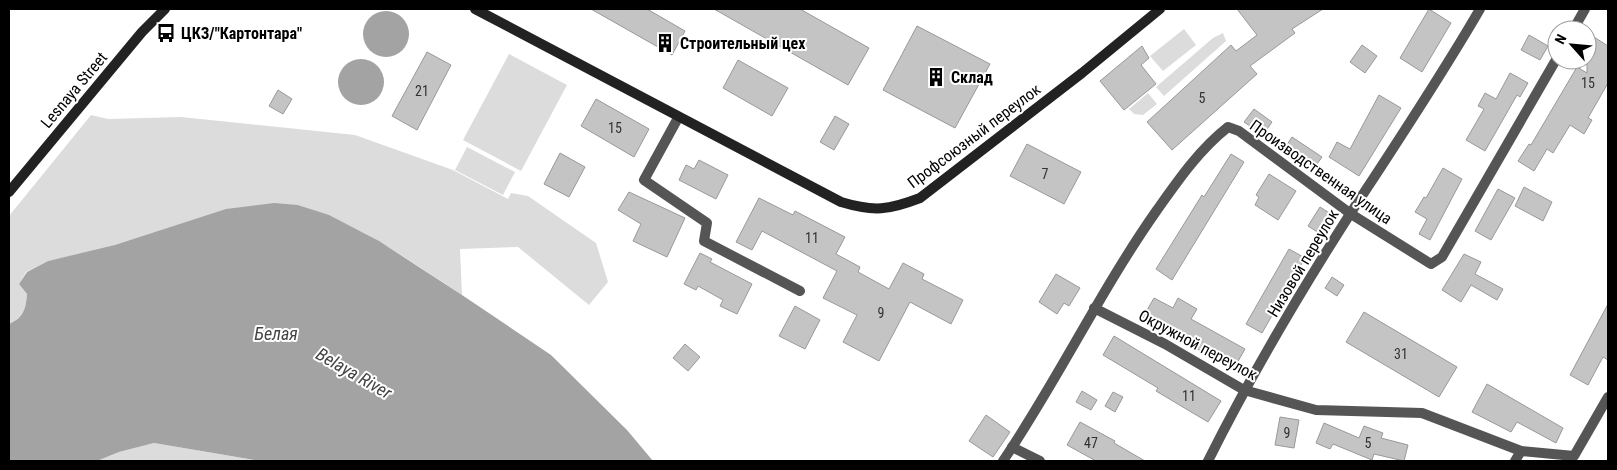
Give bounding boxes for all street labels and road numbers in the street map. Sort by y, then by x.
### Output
street label: Lesnaya Street [37,48,111,132]
street label: Профсоюзный переулок [904,80,1045,192]
street label: Производственная улица [1246,116,1396,228]
street label: Низовой переулок [1263,205,1343,320]
street label: Окружной переулок [1135,306,1261,384]

